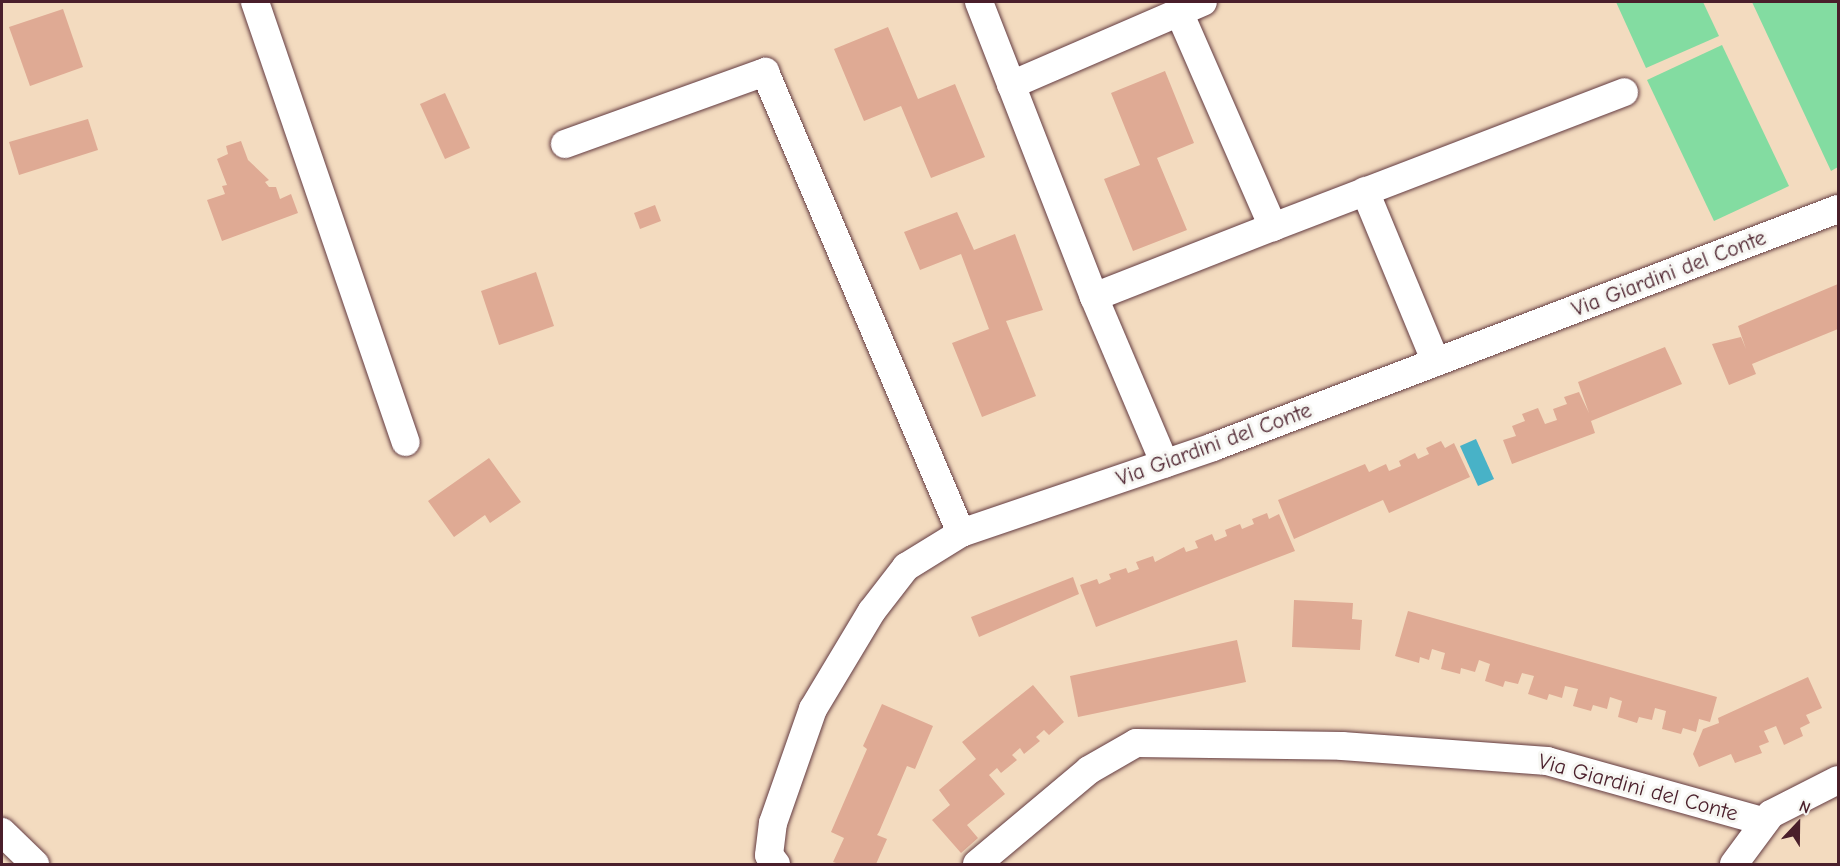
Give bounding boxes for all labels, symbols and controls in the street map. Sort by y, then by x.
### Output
street label: Via Giardini del Conte [1568,225,1770,323]
street label: Via Giardini del Conte [1113,397,1315,493]
street label: Via Giardini del Conte [1535,749,1741,827]
north arrow [1768,794,1828,854]
text: N [1797,797,1813,818]

